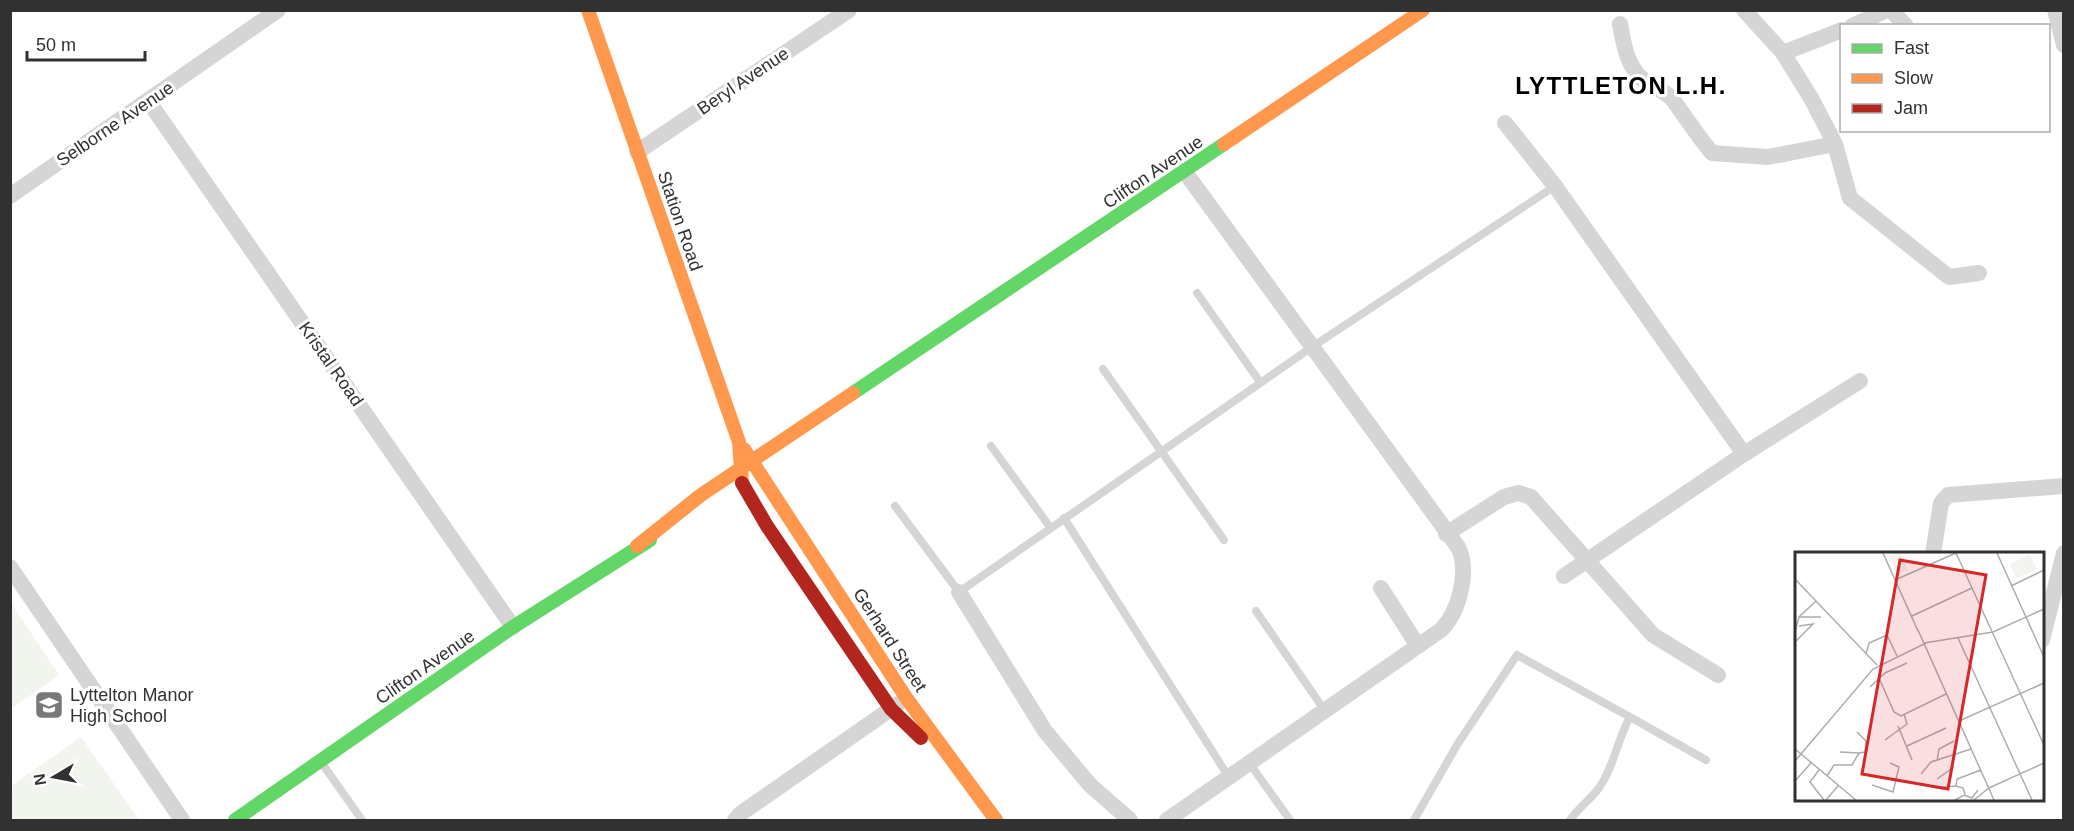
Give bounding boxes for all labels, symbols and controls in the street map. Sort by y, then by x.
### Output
scale bar [27,24,146,62]
legend [1840,24,2050,132]
text: 50 m [36,35,76,55]
text: Fast [1894,38,1929,58]
street label: Beryl Avenue [694,43,792,119]
text: Slow [1894,68,1934,88]
district label: LYTTLETON L.H. [1515,72,1727,99]
street label: Selborne Avenue [53,77,177,171]
text: Jam [1894,98,1928,118]
street label: Clifton Avenue [1099,131,1207,213]
street label: Station Road [654,169,706,273]
street label: Kristal Road [295,318,367,410]
inset map [1795,552,2044,801]
street label: Gerhard Street [849,585,931,695]
street label: Clifton Avenue [372,626,478,708]
place label: Lyttelton Manor High School [70,685,193,726]
school or university icon: Lyttelton Manor High School [33,689,65,721]
north arrow [24,747,84,807]
text: N [30,772,49,787]

